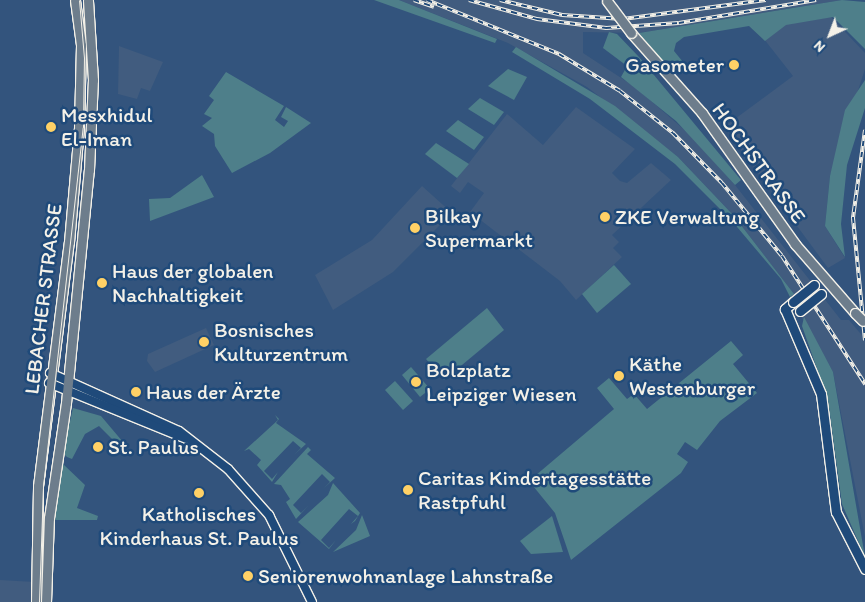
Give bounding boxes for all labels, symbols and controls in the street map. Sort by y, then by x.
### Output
north arrow [805,10,855,60]
text: N [810,37,829,56]
place label: Gasometer [625,52,724,78]
marker: Gasometer [728,59,740,71]
street label: HOCHSTRASSE [707,98,811,228]
place label: Mesxhidul El-Iman [61,102,153,152]
marker: Mesxhidul El-Iman [45,121,57,133]
street label: LEBACHER STRASSE [19,202,67,396]
place label: Bilkay Supermarkt [425,203,533,253]
place label: ZKE Verwaltung [615,204,758,230]
marker: ZKE Verwaltung [599,211,611,223]
marker: Bilkay Supermarkt [409,222,421,234]
place label: Haus der globalen Nachhaltigkeit [112,258,273,308]
marker: Haus der globalen Nachhaltigkeit [96,277,108,289]
place label: Bosnisches Kulturzentrum [214,317,348,367]
marker: Bosnisches Kulturzentrum [198,336,210,348]
place label: Käthe Westenburger [629,351,755,401]
place label: Bolzplatz Leipziger Wiesen [426,357,576,407]
marker: Käthe Westenburger [613,370,625,382]
marker: Bolzplatz Leipziger Wiesen [410,376,422,388]
place label: Haus der Ärzte [146,379,280,405]
marker: Haus der Ärzte [130,386,142,398]
place label: St. Paulus [108,434,198,460]
marker: St. Paulus [92,441,104,453]
place label: Caritas Kindertagesstätte Rastpfuhl [418,465,651,515]
marker: Caritas Kindertagesstätte Rastpfuhl [402,484,414,496]
marker: Katholisches Kinderhaus St. Paulus [193,487,205,499]
place label: Katholisches Kinderhaus St. Paulus [100,501,298,551]
place label: Seniorenwohnanlage Lahnstraße [258,563,553,589]
marker: Seniorenwohnanlage Lahnstraße [242,570,254,582]

